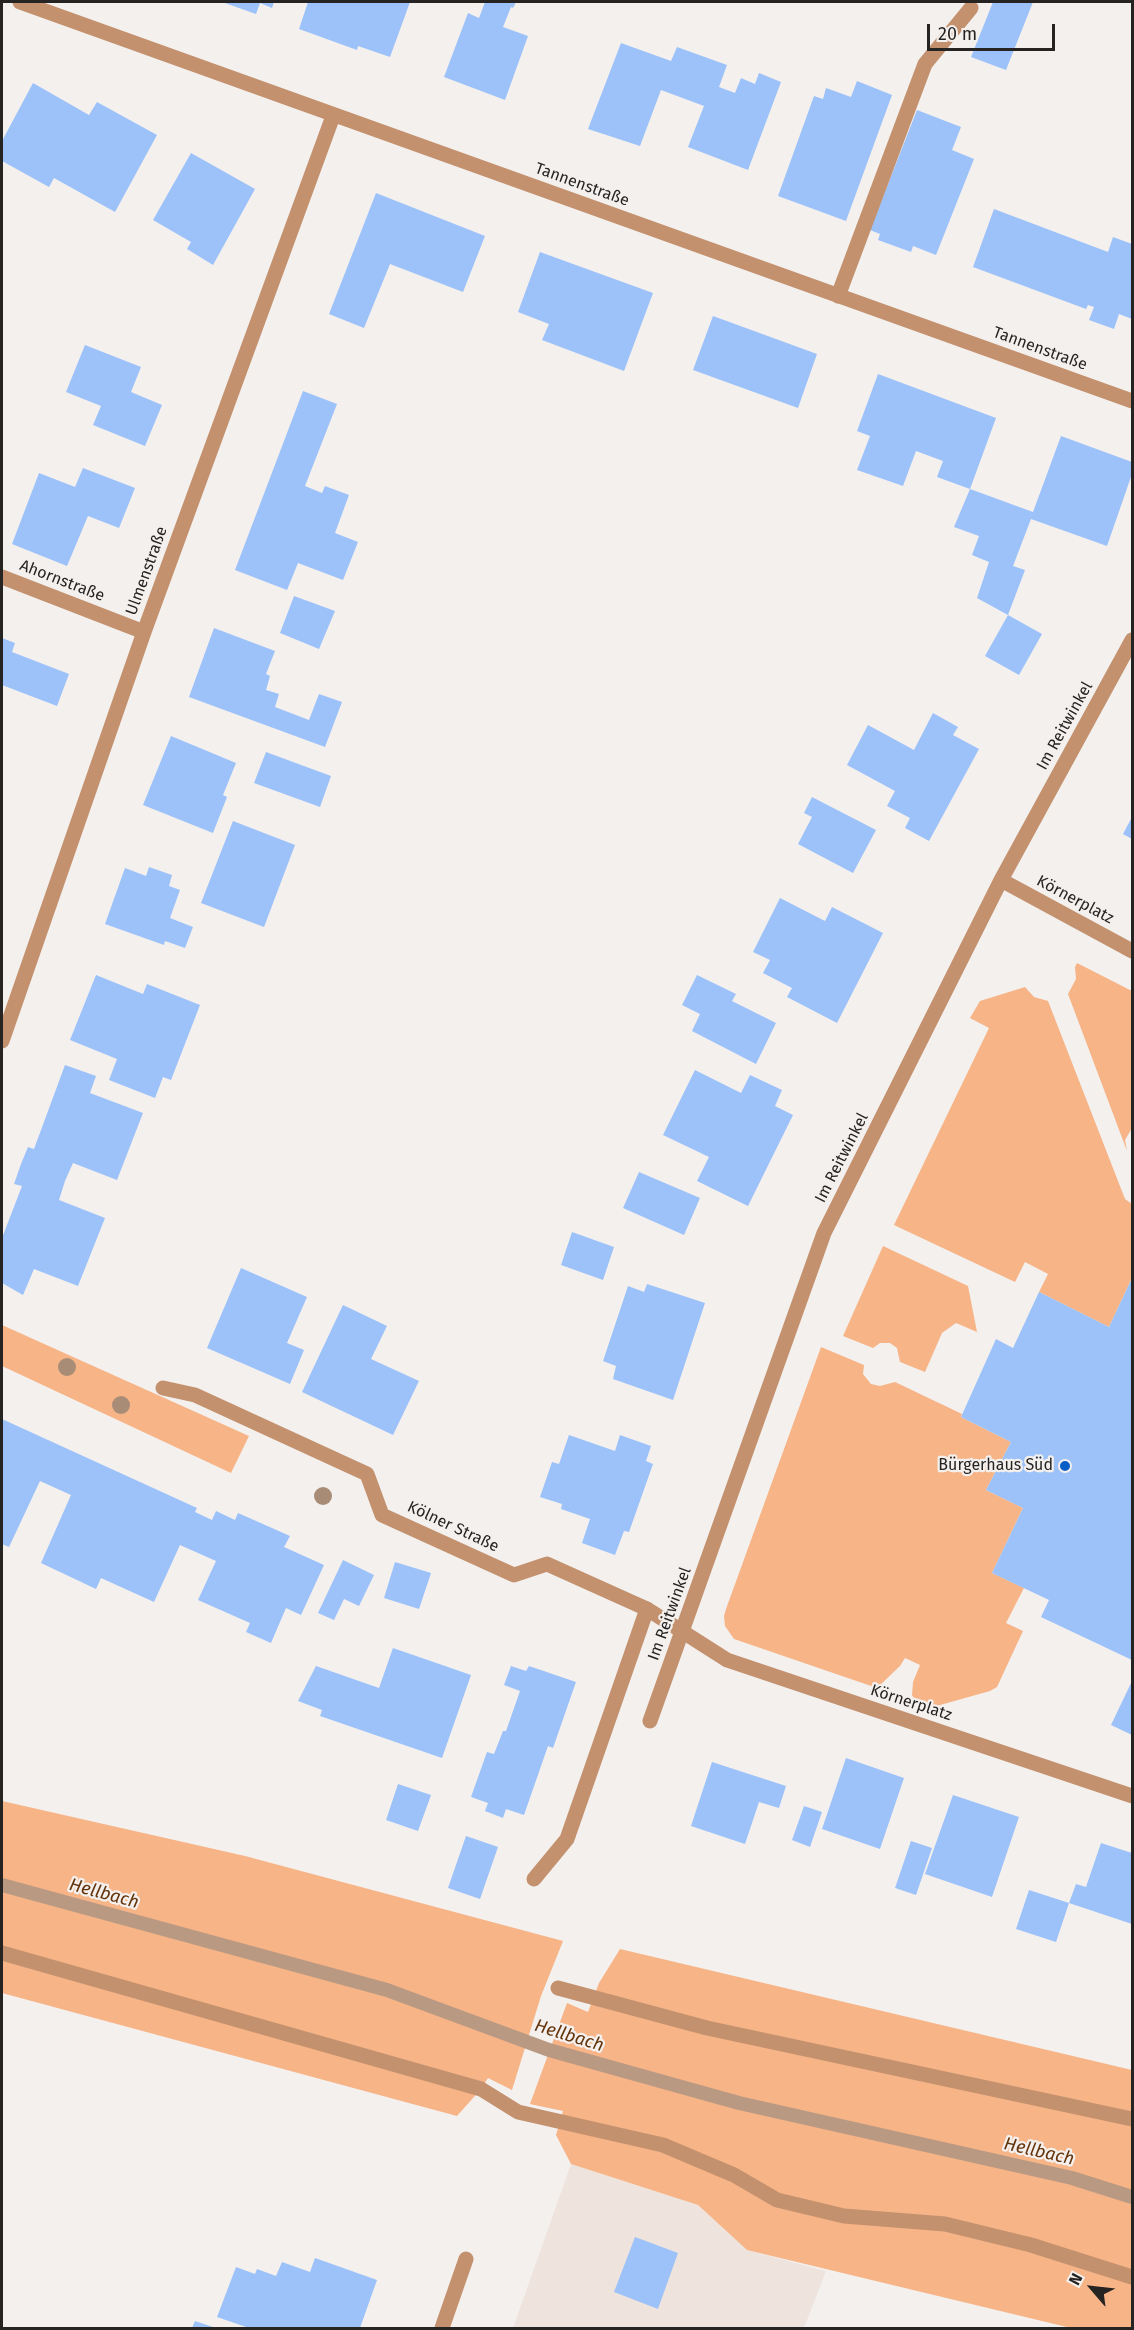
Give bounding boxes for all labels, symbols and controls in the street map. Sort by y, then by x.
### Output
scale bar [930,12,1058,50]
text: 20 m [938,23,977,45]
street label: Tannenstraße [532,159,632,211]
street label: Tannenstraße [990,323,1090,375]
street label: Ulmenstraße [122,524,172,618]
street label: Ahornstraße [17,556,107,606]
street label: Im Reitwinkel [1033,679,1097,773]
street label: Körnerplatz [1033,872,1117,928]
street label: Im Reitwinkel [811,1110,873,1206]
place label: Bürgerhaus Süd [938,1456,1053,1476]
marker: Bürgerhaus Süd [1058,1459,1072,1473]
street label: Kölner Straße [404,1497,502,1557]
street label: Im Reitwinkel [644,1565,696,1663]
street label: Körnerplatz [868,1681,954,1725]
water label: Hellbach [67,1874,141,1914]
water label: Hellbach [532,2015,606,2057]
water label: Hellbach [1002,2133,1076,2171]
north arrow [1062,2258,1122,2318]
text: N [1065,2270,1087,2288]

